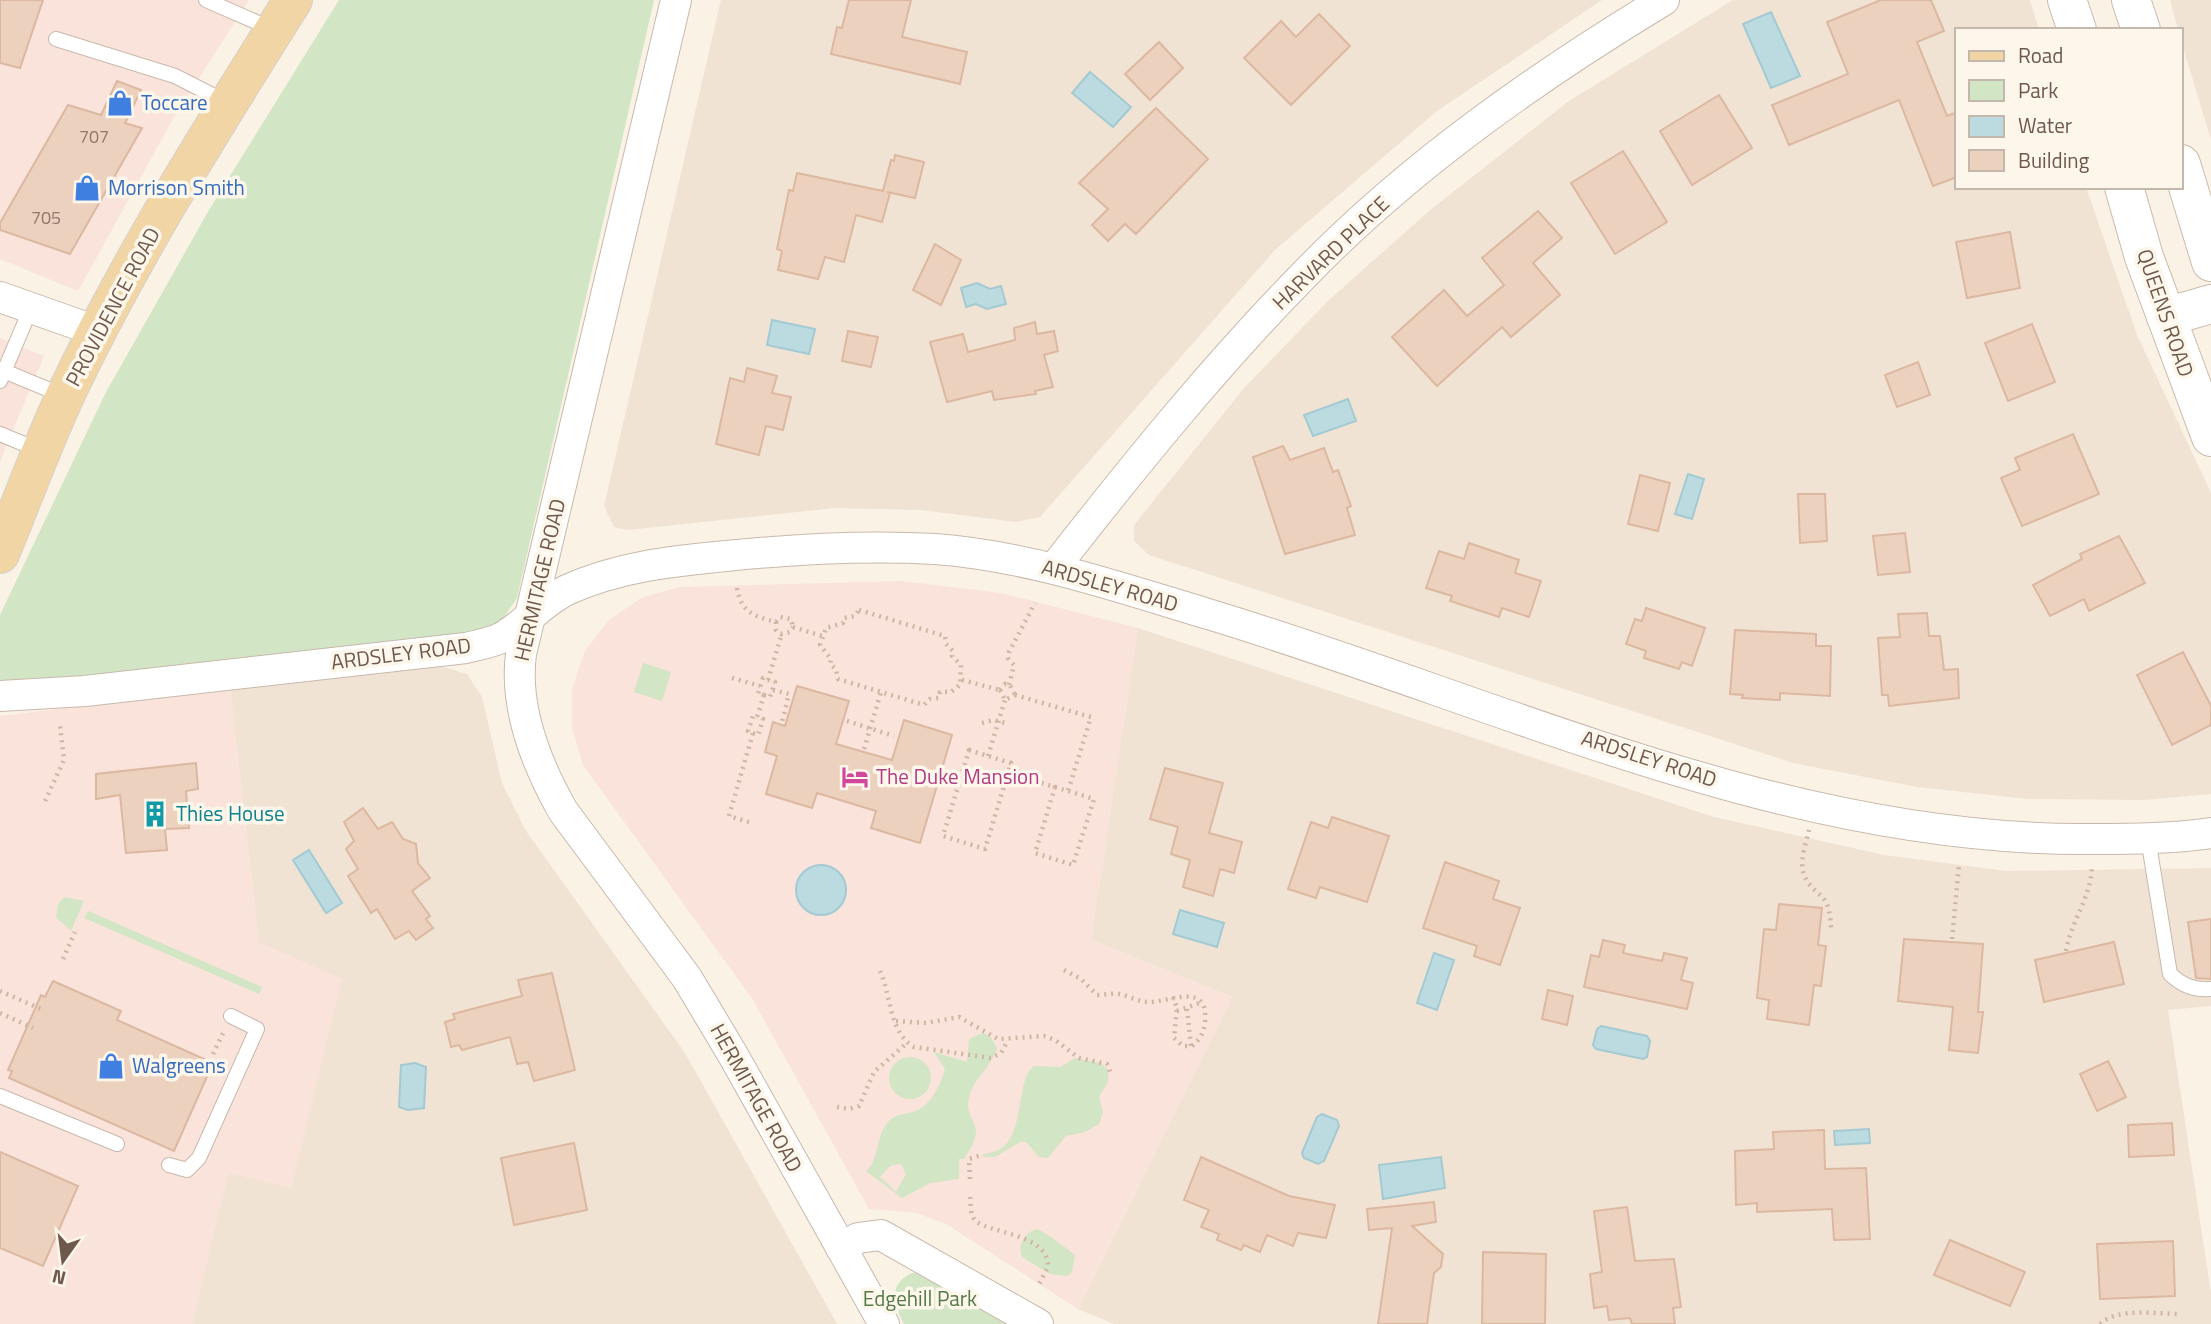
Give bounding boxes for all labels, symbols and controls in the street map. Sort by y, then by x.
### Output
legend [1955,28,2183,189]
text: Road [2018,39,2063,71]
text: Park [2018,74,2058,106]
place label: Toccare [141,86,208,118]
shop icon: Toccare [105,88,135,118]
text: Water [2018,109,2072,141]
house number: 707 [79,123,109,150]
text: Building [2018,144,2090,176]
place label: Morrison Smith [108,171,245,203]
shop icon: Morrison Smith [72,173,102,203]
street label: HARVARD PLACE [1264,188,1396,317]
house number: 705 [31,204,61,231]
street label: PROVIDENCE ROAD [57,221,168,392]
street label: QUEENS ROAD [2129,244,2203,381]
street label: HERMITAGE ROAD [505,495,573,664]
street label: ARDSLEY ROAD [1038,550,1182,620]
street label: ARDSLEY ROAD [329,629,473,677]
street label: ARDSLEY ROAD [1578,721,1721,795]
place label: The Duke Mansion [876,760,1039,792]
hotel icon: The Duke Mansion [840,762,870,792]
place label: Thies House [176,797,285,829]
building icon: Thies House [140,799,170,829]
street label: HERMITAGE ROAD [703,1017,811,1178]
place label: Walgreens [132,1049,226,1081]
shop icon: Walgreens [96,1051,126,1081]
north arrow [28,1226,98,1296]
text: N [49,1262,69,1294]
park label: Edgehill Park [863,1282,977,1314]

